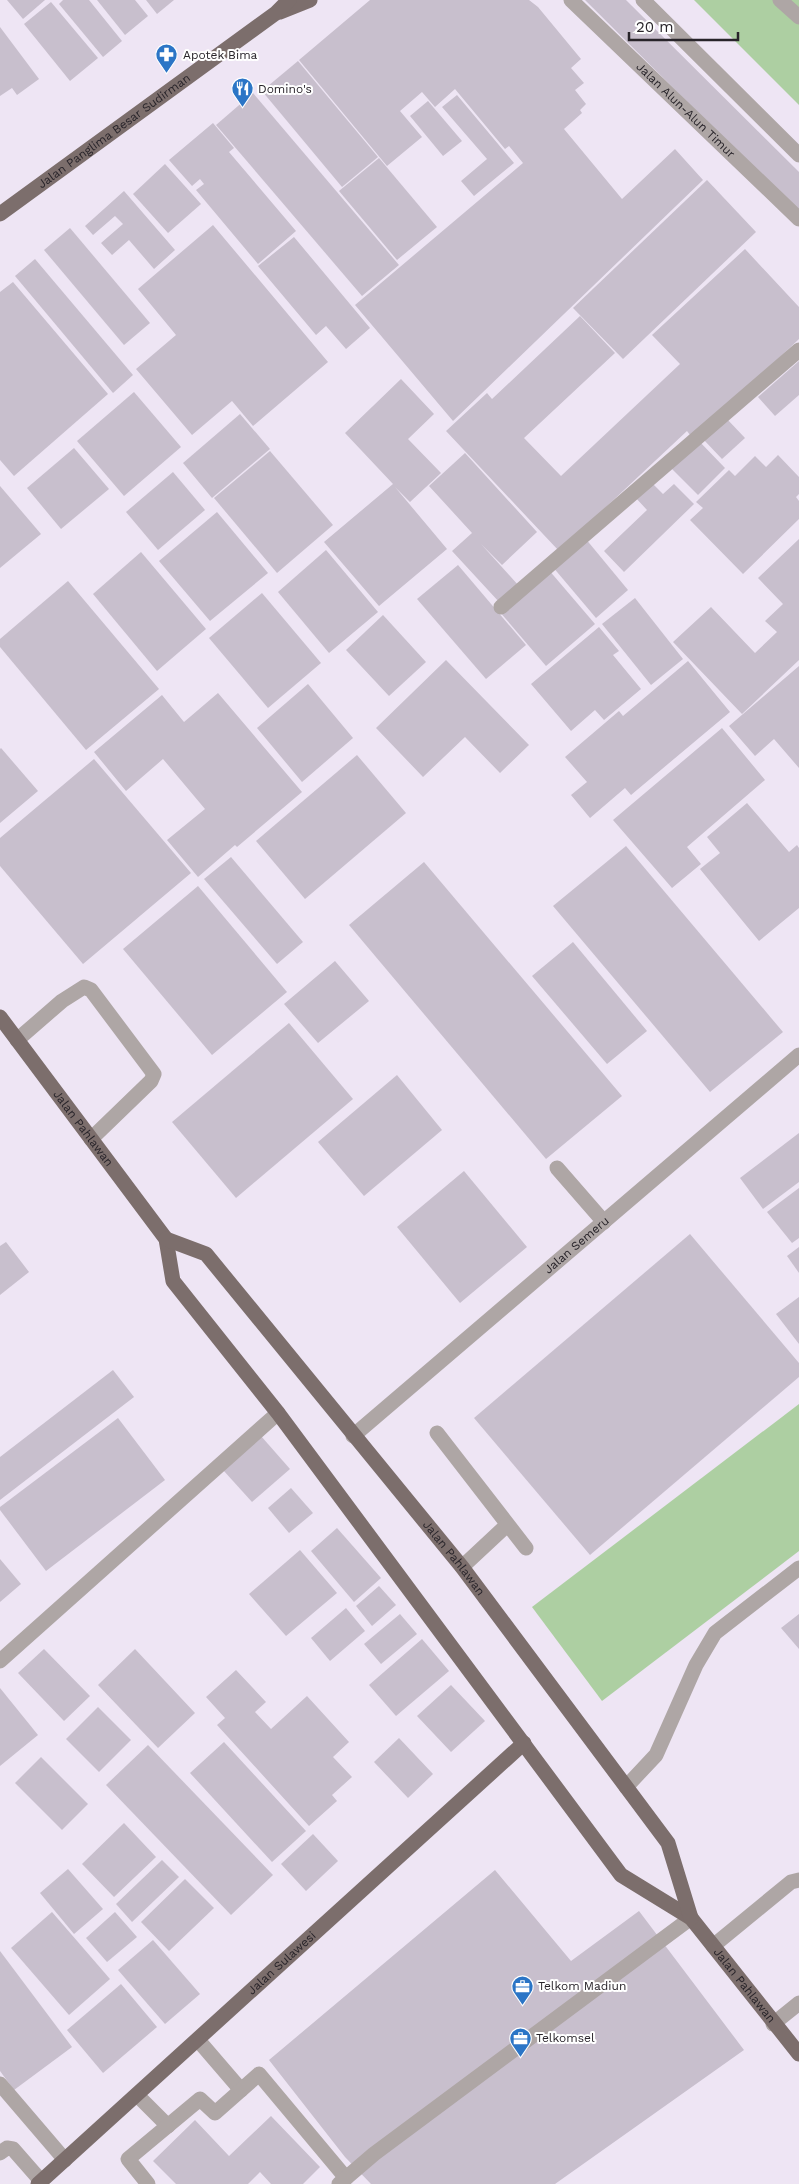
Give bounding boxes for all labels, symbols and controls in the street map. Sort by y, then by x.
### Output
scale bar [629,10,738,42]
text: 20 m [636,18,674,36]
pharmacy icon: Apotek Bima [155,43,179,74]
place label: Apotek Bima [183,48,258,62]
street label: Jalan Alun-Alun Timur [633,60,738,161]
street label: Jalan Panglima Besar Sudirman [35,71,193,191]
restaurant icon: Domino's [230,77,254,108]
place label: Domino's [258,82,312,96]
street label: Jalan Pahlawan [50,1088,116,1169]
street label: Jalan Semeru [541,1214,612,1277]
street label: Jalan Pahlawan [420,1518,488,1598]
street label: Jalan Sulawesi [245,1928,319,1997]
street label: Jalan Pahlawan [711,1945,778,2026]
office icon: Telkom Madiun [510,1974,534,2005]
place label: Telkom Madiun [538,1979,626,1993]
office icon: Telkomsel [508,2026,532,2057]
place label: Telkomsel [536,2031,595,2045]

